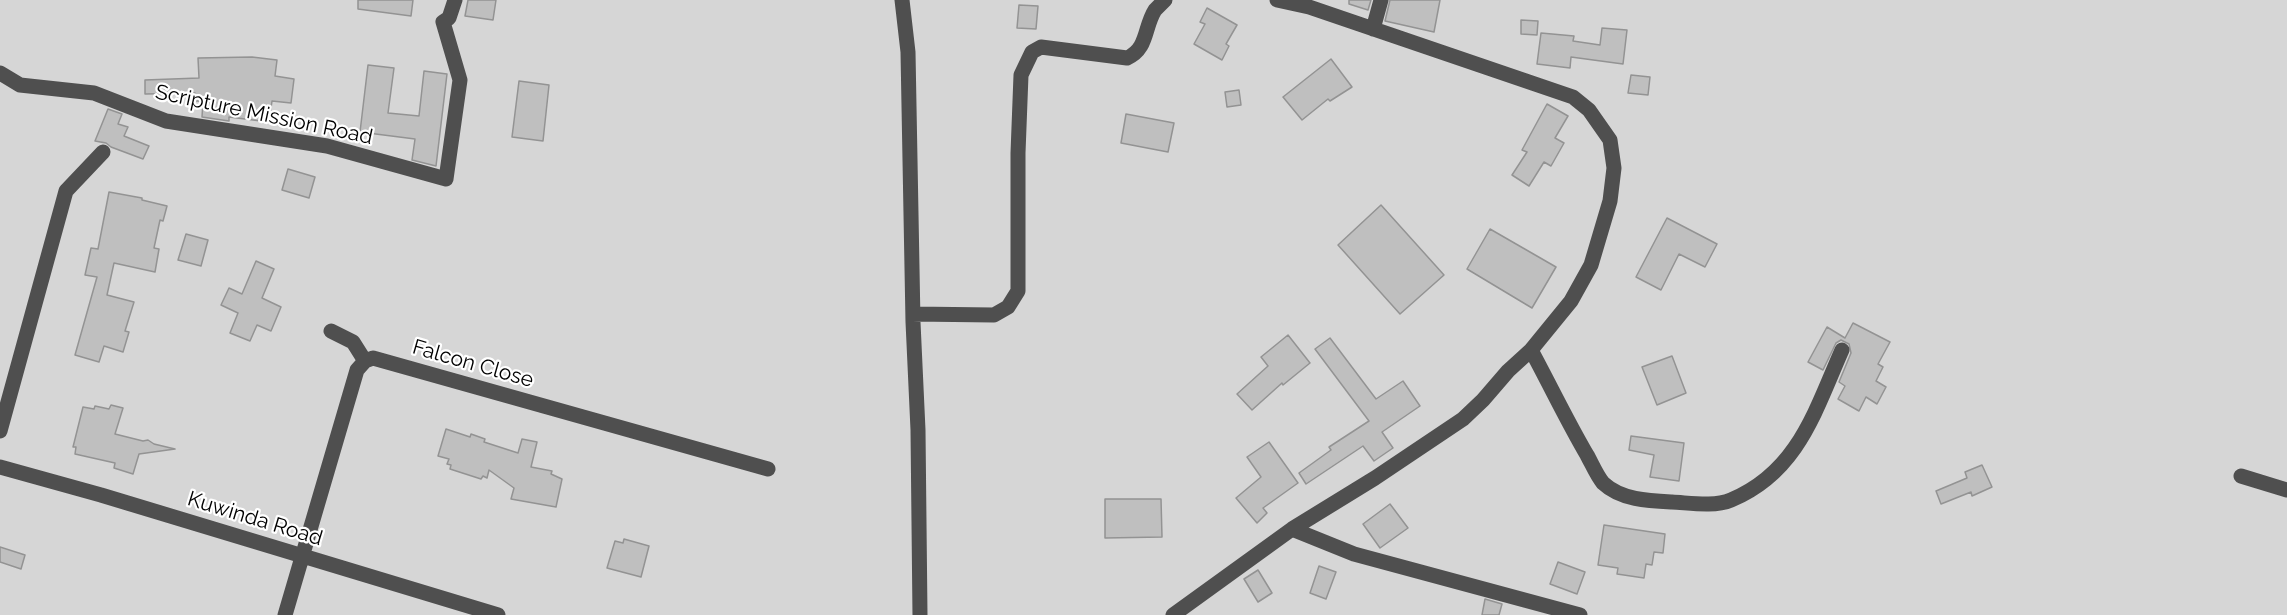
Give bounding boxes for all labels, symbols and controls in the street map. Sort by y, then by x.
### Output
street label: Scripture Mission Road [153,80,375,150]
street label: Falcon Close [410,335,536,393]
street label: Kuwinda Road [185,487,325,551]

